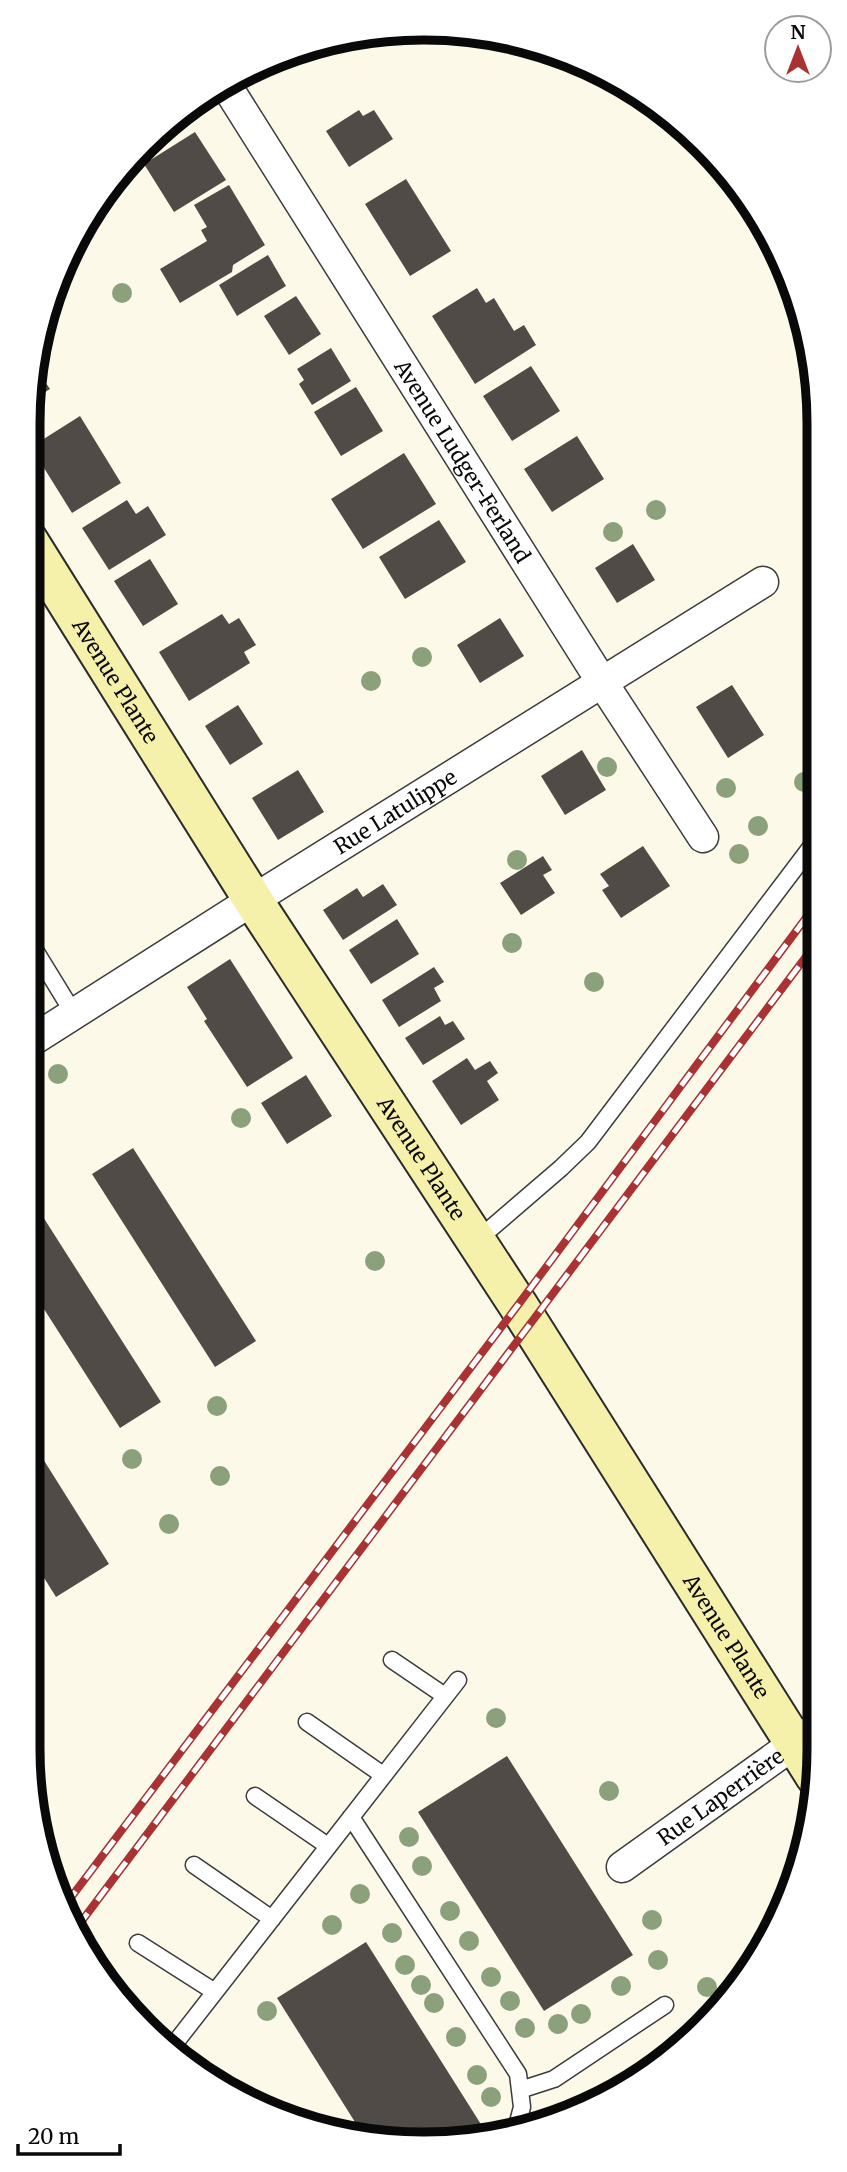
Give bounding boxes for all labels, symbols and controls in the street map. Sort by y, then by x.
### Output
north arrow [763,14,833,84]
text: N [790,20,806,44]
street label: Avenue Ludger-Ferland [388,354,537,568]
street label: Avenue Plante [66,613,165,748]
street label: Rue Latulippe [329,763,462,860]
street label: Avenue Plante [371,1090,472,1225]
street label: Avenue Plante [677,1568,776,1703]
street label: Rue Laperrière [652,1742,789,1851]
scale bar [18,2112,119,2156]
text: 20 m [28,2123,80,2150]

